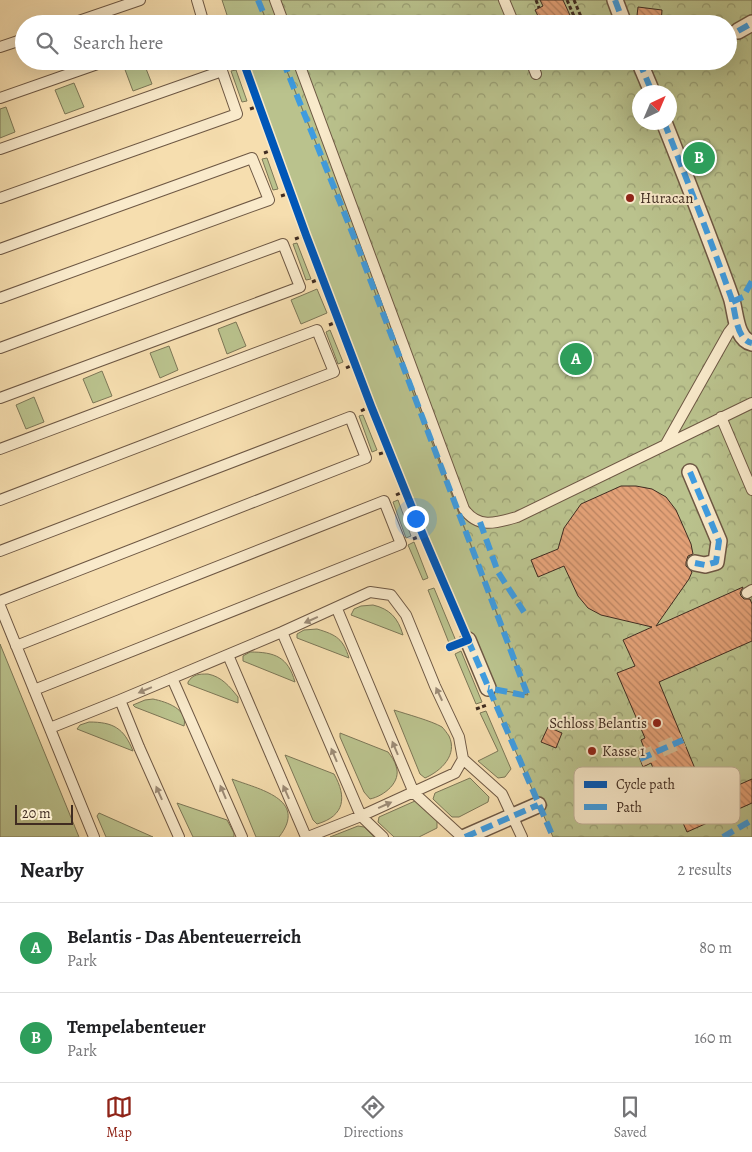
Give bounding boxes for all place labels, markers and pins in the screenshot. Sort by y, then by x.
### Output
pin: B [683,139,715,177]
place label: Huracan [640,188,693,208]
marker: Huracan [624,192,636,204]
pin: A [560,340,592,378]
place label: Schloss Belantis [549,713,647,733]
marker: Schloss Belantis [651,717,663,729]
place label: Kasse 1 [602,741,645,761]
marker: Kasse 1 [586,745,598,757]

